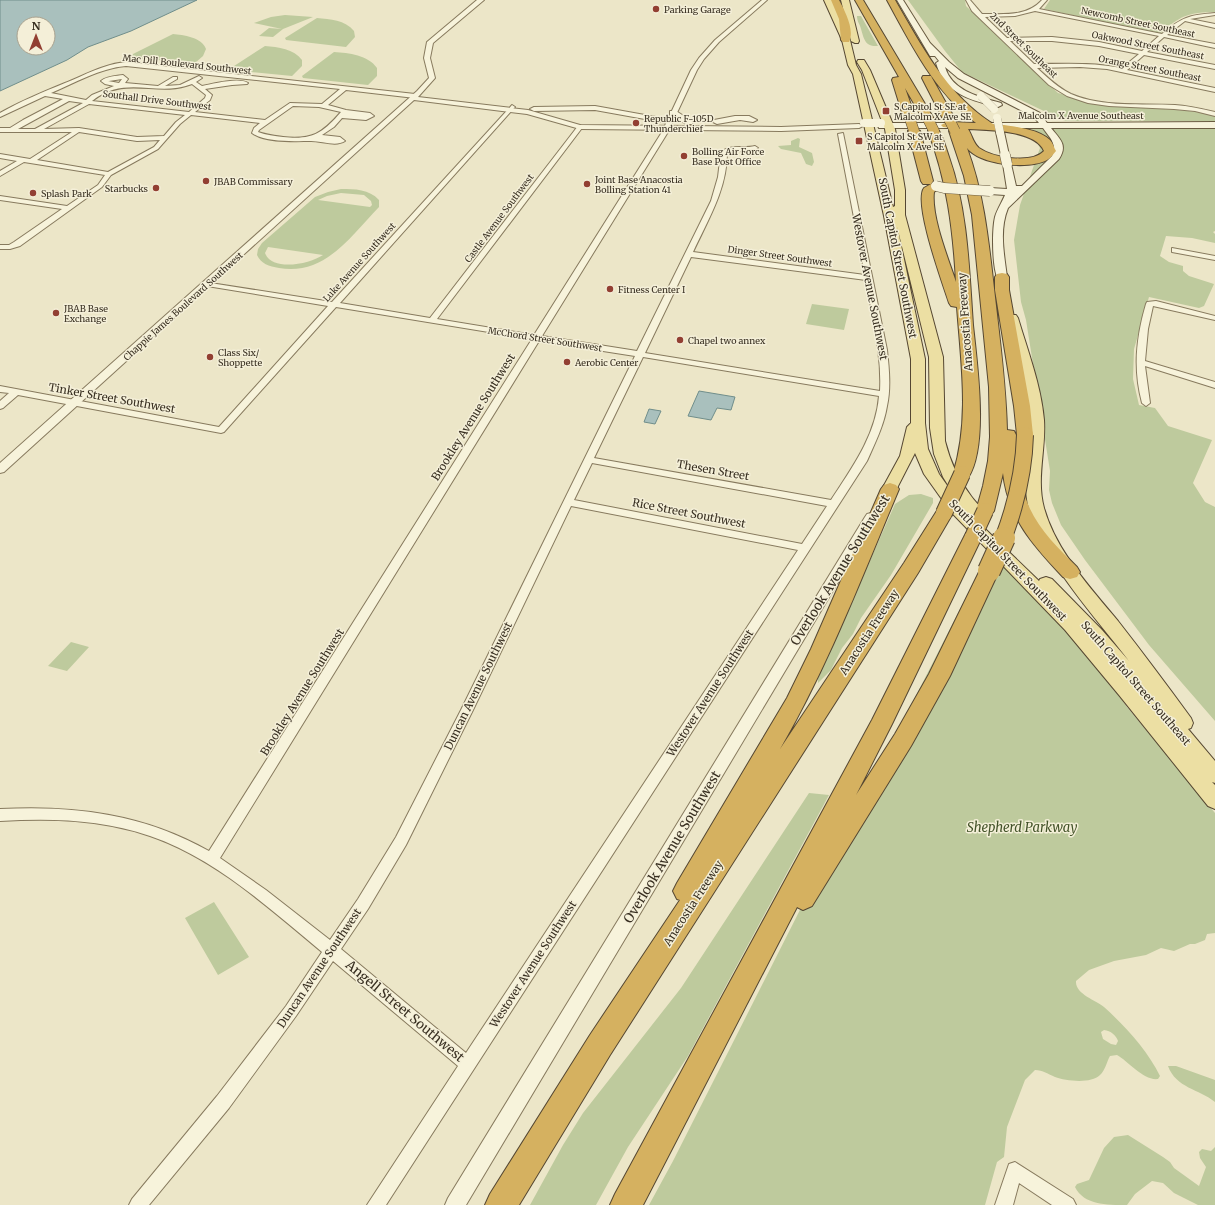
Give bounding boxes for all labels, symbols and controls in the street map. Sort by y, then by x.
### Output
marker: Parking Garage [651,4,661,14]
place label: Parking Garage [664,4,731,15]
street label: Newcomb Street Southeast [1080,5,1196,40]
street label: 2nd Street Southeast [988,10,1060,80]
north arrow [16,16,56,56]
text: N [32,19,41,33]
street label: Oakwood Street Southeast [1091,29,1206,61]
street label: Mac Dill Boulevard Southwest [122,52,252,76]
street label: Orange Street Southeast [1098,53,1203,83]
street label: Southall Drive Southwest [102,88,212,112]
place label: S Capitol St SE at Malcolm X Ave SE [894,101,972,122]
marker: S Capitol St SE at Malcolm X Ave SE [881,106,891,116]
street label: Malcolm X Avenue Southeast [1018,110,1144,121]
place label: Republic F-105D Thunderchief [644,113,714,134]
marker: Republic F-105D Thunderchief [631,118,641,128]
place label: S Capitol St SW at Malcolm X Ave SE [867,131,945,152]
marker: S Capitol St SW at Malcolm X Ave SE [854,136,864,146]
place label: Bolling Air Force Base Post Office [692,146,764,167]
marker: Bolling Air Force Base Post Office [679,151,689,161]
street label: Castle Avenue Southwest [462,171,536,264]
place label: Joint Base Anacostia Bolling Station 41 [594,174,683,195]
marker: JBAB Commissary [201,176,211,186]
place label: JBAB Commissary [213,176,294,187]
street label: South Capitol Street Southwest [876,176,921,340]
marker: Joint Base Anacostia Bolling Station 41 [582,179,592,189]
place label: Starbucks [105,183,149,194]
marker: Starbucks [151,183,161,193]
marker: Splash Park [28,188,38,198]
place label: Splash Park [41,188,92,199]
street label: Westover Avenue Southwest [849,212,891,362]
street label: Luke Avenue Southwest [321,220,398,304]
street label: Dinger Street Southwest [727,243,833,269]
street label: Chappie James Boulevard Southwest [121,249,245,363]
street label: Anacostia Freeway [955,272,976,373]
marker: Fitness Center I [605,284,615,294]
place label: Fitness Center I [618,284,685,295]
place label: JBAB Base Exchange [63,303,108,324]
marker: JBAB Base Exchange [51,308,61,318]
street label: McChord Street Southwest [487,325,603,354]
marker: Chapel two annex [675,335,685,345]
place label: Chapel two annex [688,335,766,346]
place label: Class Six/ Shoppette [218,347,262,368]
street label: Brookley Avenue Southwest [428,350,518,483]
marker: Class Six/ Shoppette [205,352,215,362]
marker: Aerobic Center [562,357,572,367]
place label: Aerobic Center [574,357,638,368]
street label: Tinker Street Southwest [48,380,177,416]
street label: Thesen Street [676,457,751,483]
street label: Overlook Avenue Southwest [786,491,894,649]
street label: Rice Street Southwest [631,495,747,531]
street label: South Capitol Street Southwest [946,496,1070,624]
street label: Anacostia Freeway [836,586,902,678]
street label: South Capitol Street Southeast [1078,618,1194,749]
street label: Duncan Avenue Southwest [441,619,516,752]
street label: Brookley Avenue Southwest [257,625,347,758]
street label: Westover Avenue Southwest [663,626,757,760]
street label: Overlook Avenue Southwest [620,768,724,926]
park label: Shepherd Parkway [967,819,1077,836]
street label: Anacostia Freeway [660,857,726,949]
street label: Westover Avenue Southwest [486,897,580,1031]
street label: Duncan Avenue Southwest [274,905,365,1030]
street label: Angell Street Southwest [341,956,468,1066]

